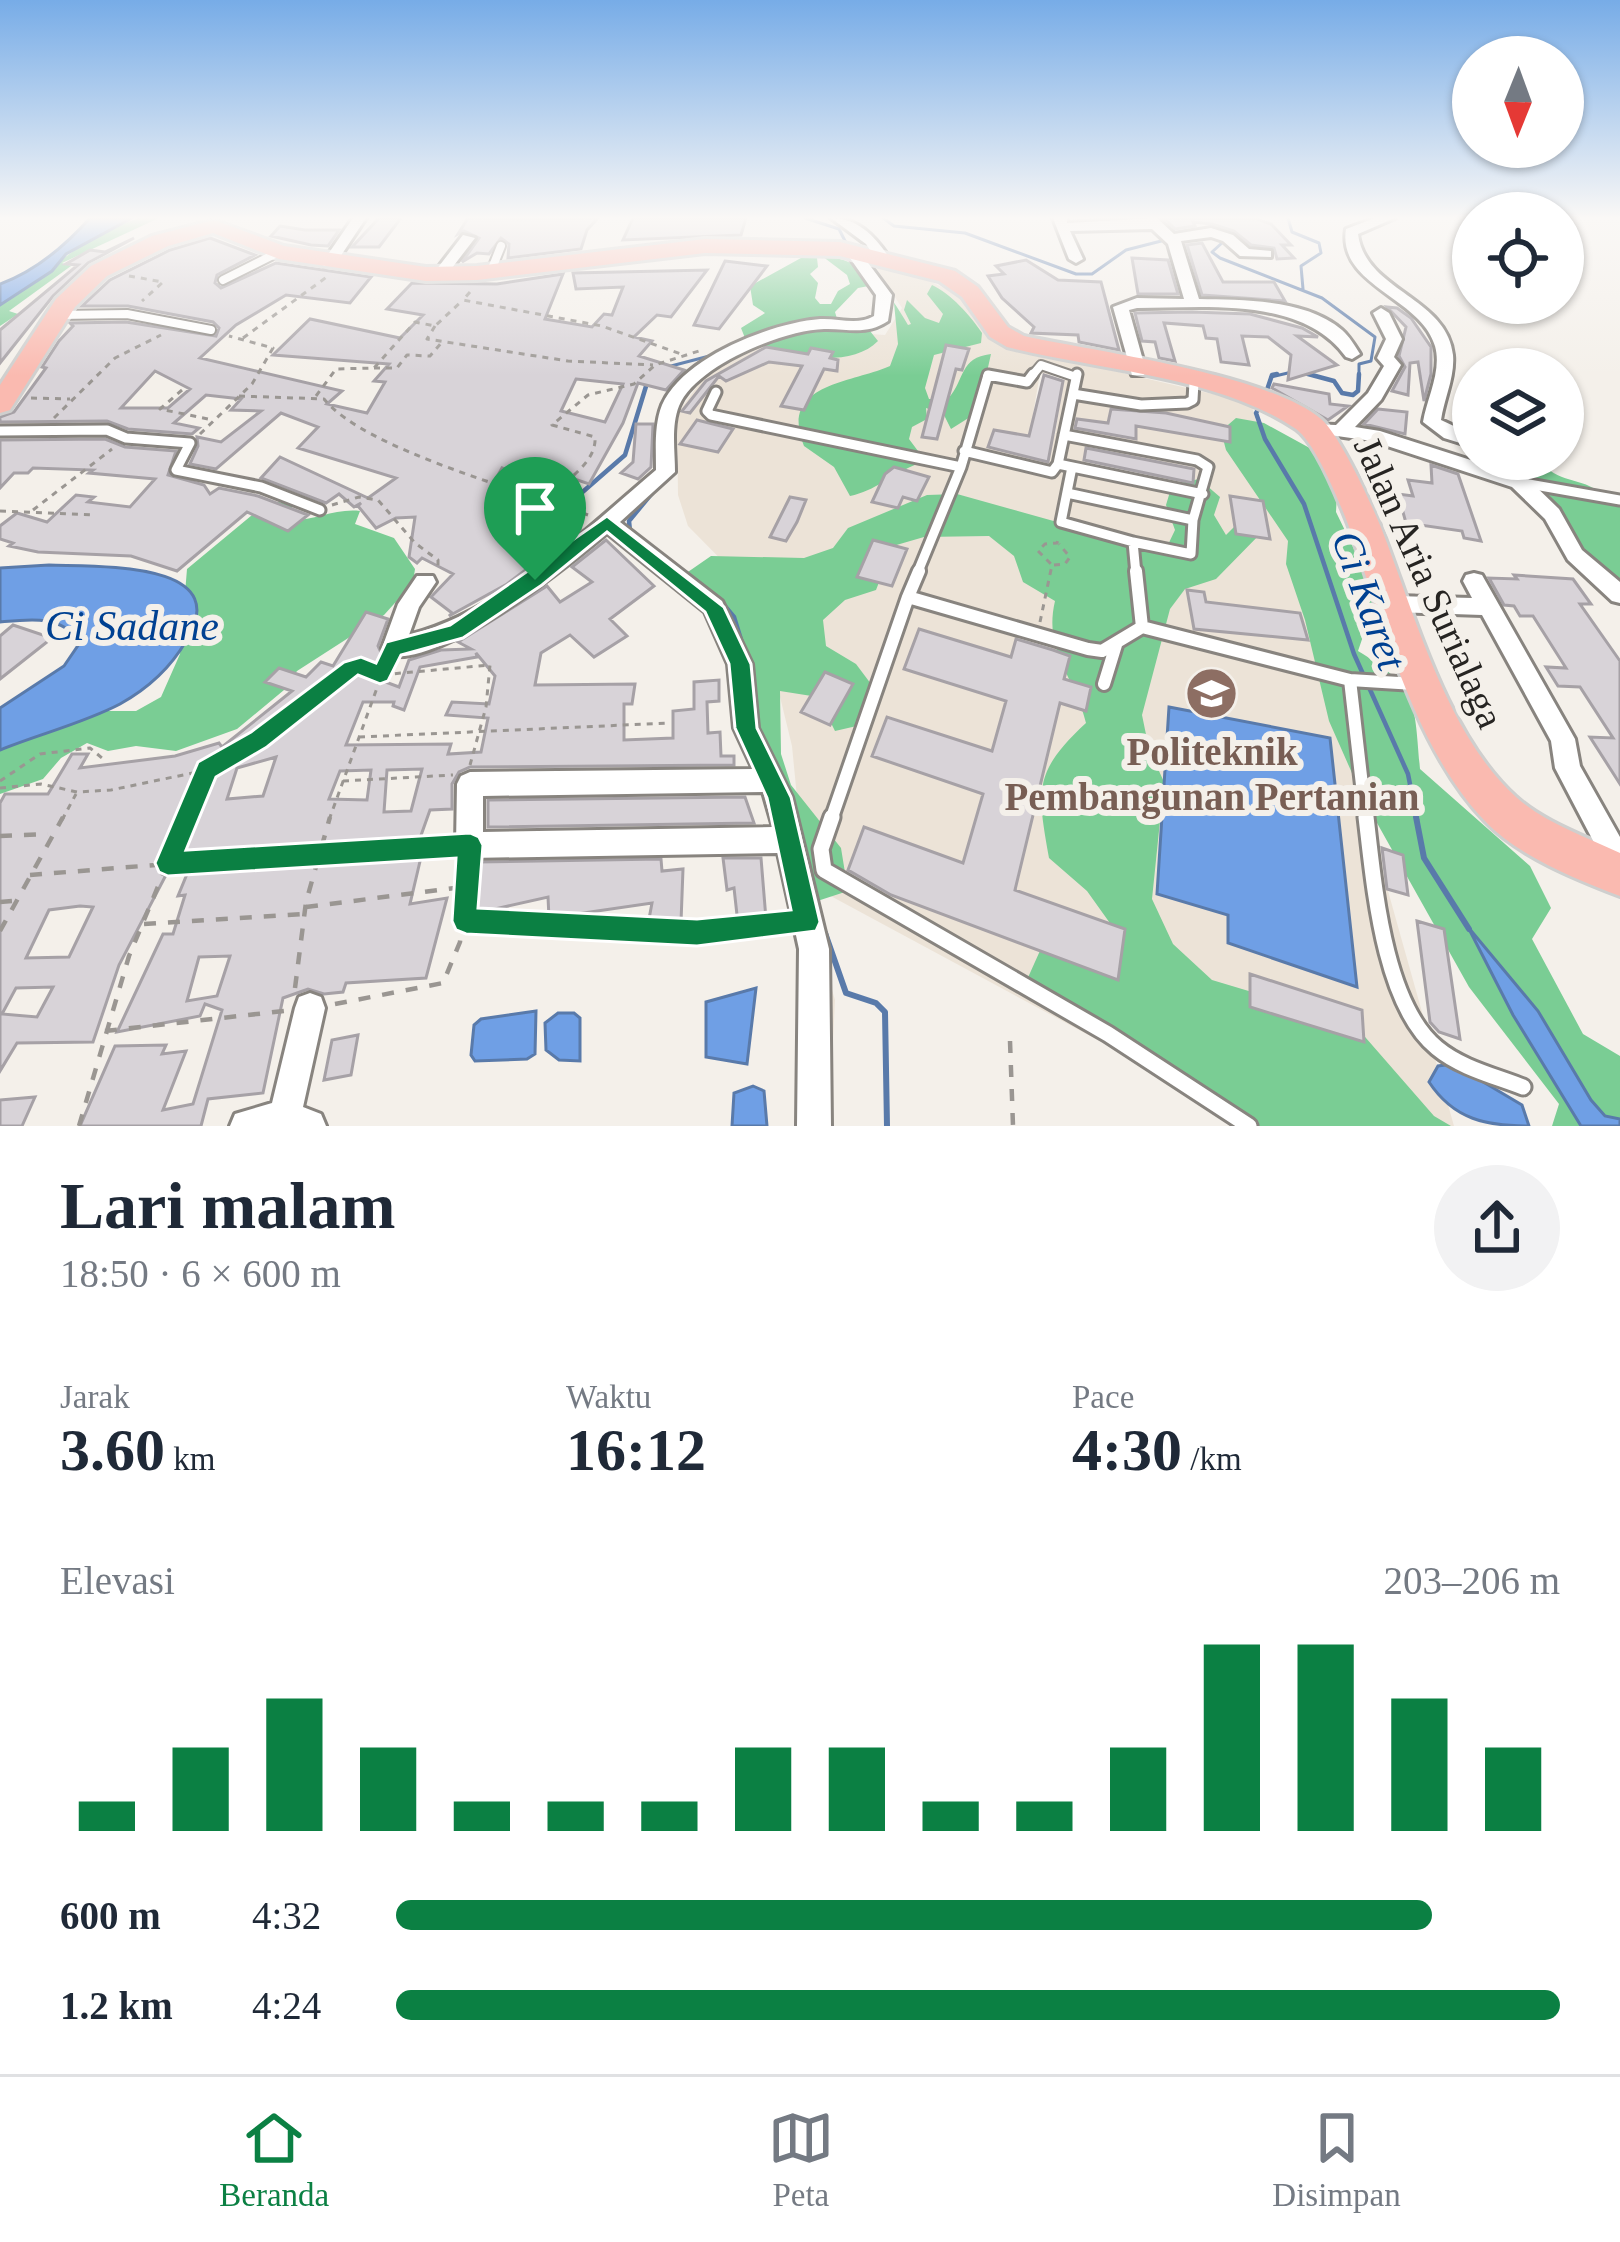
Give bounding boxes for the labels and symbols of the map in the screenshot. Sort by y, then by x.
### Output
north arrow [1452,36,1584,168]
street label: Jalan Aria Surialaga [1345,430,1513,735]
pin [484,457,586,580]
water label: Ci Karet [1323,525,1416,677]
water label: Ci Sadane [45,603,219,649]
school or university icon: Politeknik Pembangunan Pertanian [1184,666,1240,722]
place label: Politeknik Pembangunan Pertanian [1005,730,1420,819]

